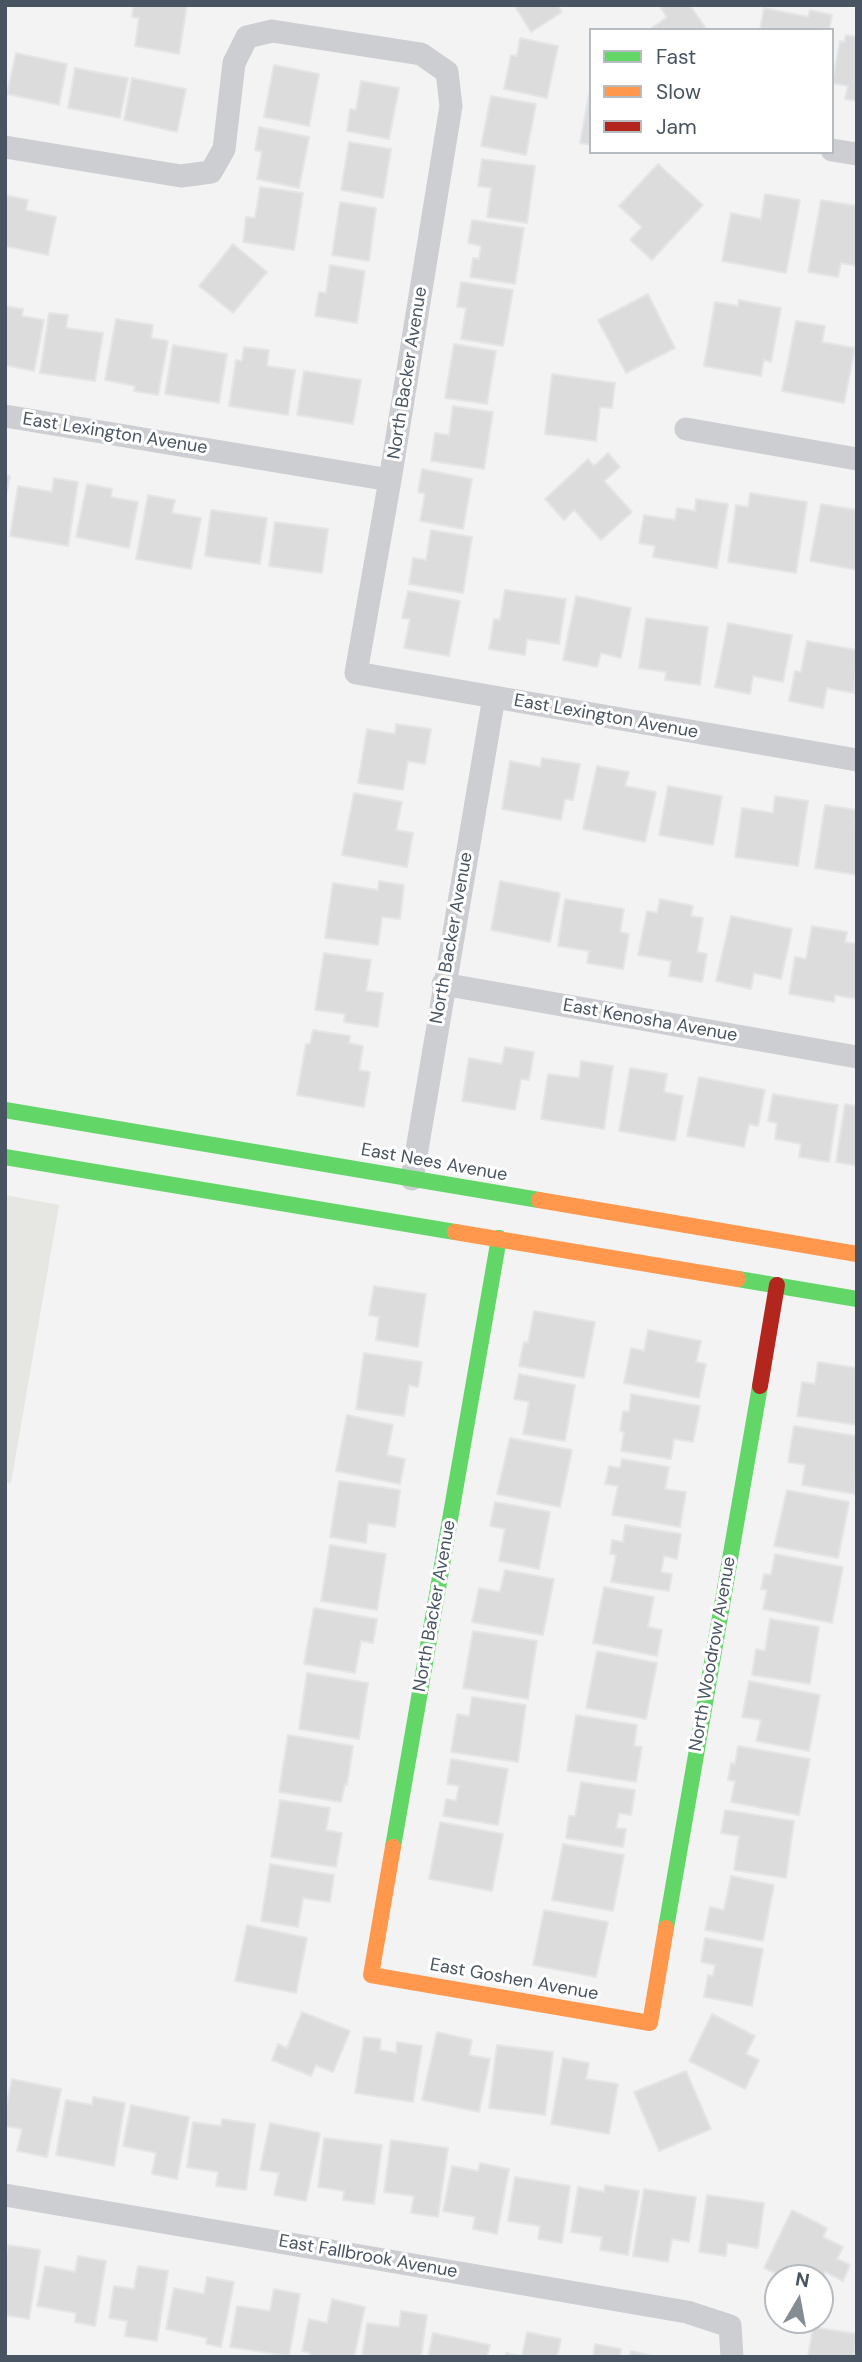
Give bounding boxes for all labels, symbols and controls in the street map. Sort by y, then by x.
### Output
legend [589,28,834,154]
text: Fast [656,43,696,71]
text: Slow [656,78,701,106]
text: Jam [656,113,697,141]
street label: North Backer Avenue [384,285,432,461]
street label: East Lexington Avenue [21,409,209,459]
street label: East Lexington Avenue [512,690,700,744]
street label: North Backer Avenue [426,850,478,1026]
street label: East Kenosha Avenue [561,995,739,1047]
street label: East Nees Avenue [359,1139,509,1187]
street label: North Backer Avenue [409,1518,461,1694]
street label: North Woodrow Avenue [685,1555,741,1753]
street label: East Goshen Avenue [428,1955,600,2005]
street label: East Fallbrook Avenue [277,2231,459,2283]
north arrow [764,2264,834,2334]
text: N [793,2266,811,2293]

